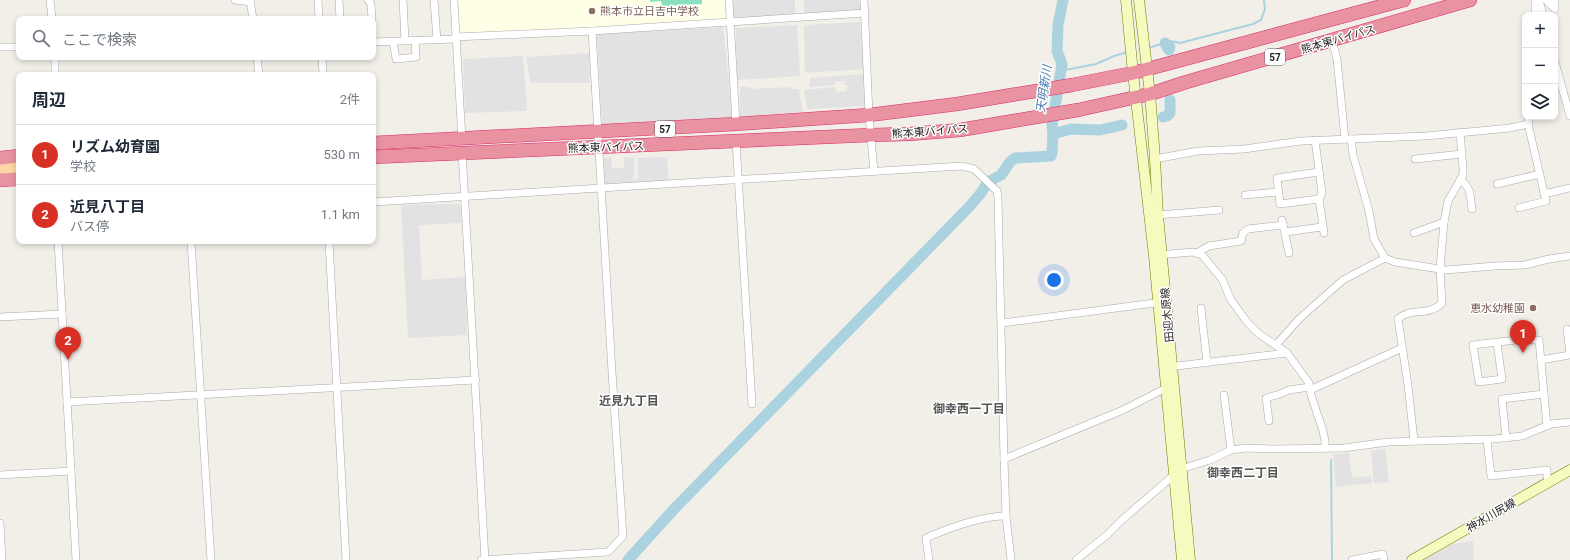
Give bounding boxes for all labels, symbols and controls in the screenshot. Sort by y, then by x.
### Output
place label: 熊本市立日吉中学校 [600,5,699,18]
marker: 熊本市立日吉中学校 [587,6,597,16]
map controls [1522,12,1558,120]
button: + [1522,12,1558,48]
search box [16,16,376,60]
street label: 熊本東バイパス [1299,23,1377,56]
icon: search [30,27,52,49]
text: ここで検索 [62,31,137,49]
button: − [1522,48,1558,84]
road number: 57 [1265,49,1285,65]
water label: 天明新川 [1034,62,1055,114]
button: layers [1522,84,1558,120]
text: 周辺 [32,90,66,110]
text: 2件 [340,92,360,107]
road number: 57 [655,121,675,137]
street label: 熊本東バイパス [891,122,969,141]
text: リズム幼育園 [70,138,160,156]
street label: 熊本東バイパス [567,140,645,155]
text: 1 [41,147,49,162]
text: 530 m [323,147,360,162]
text: 学校 [70,159,96,174]
text: 近見八丁目 [70,198,145,216]
text: 2 [41,207,49,222]
text: 1.1 km [321,207,360,222]
text: バス停 [70,219,109,234]
your location [1044,270,1064,290]
street label: 田迎木原線 [1159,287,1176,343]
place label: 恵水幼稚園 [1470,302,1525,315]
marker: 恵水幼稚園 [1528,303,1538,313]
pin: 1 [1510,320,1536,353]
pin: 2 [55,327,81,360]
district label: 近見九丁目 [599,394,659,408]
district label: 御幸西一丁目 [933,402,1005,416]
district label: 御幸西二丁目 [1207,466,1279,480]
street label: 神水川尻線 [1464,496,1518,535]

